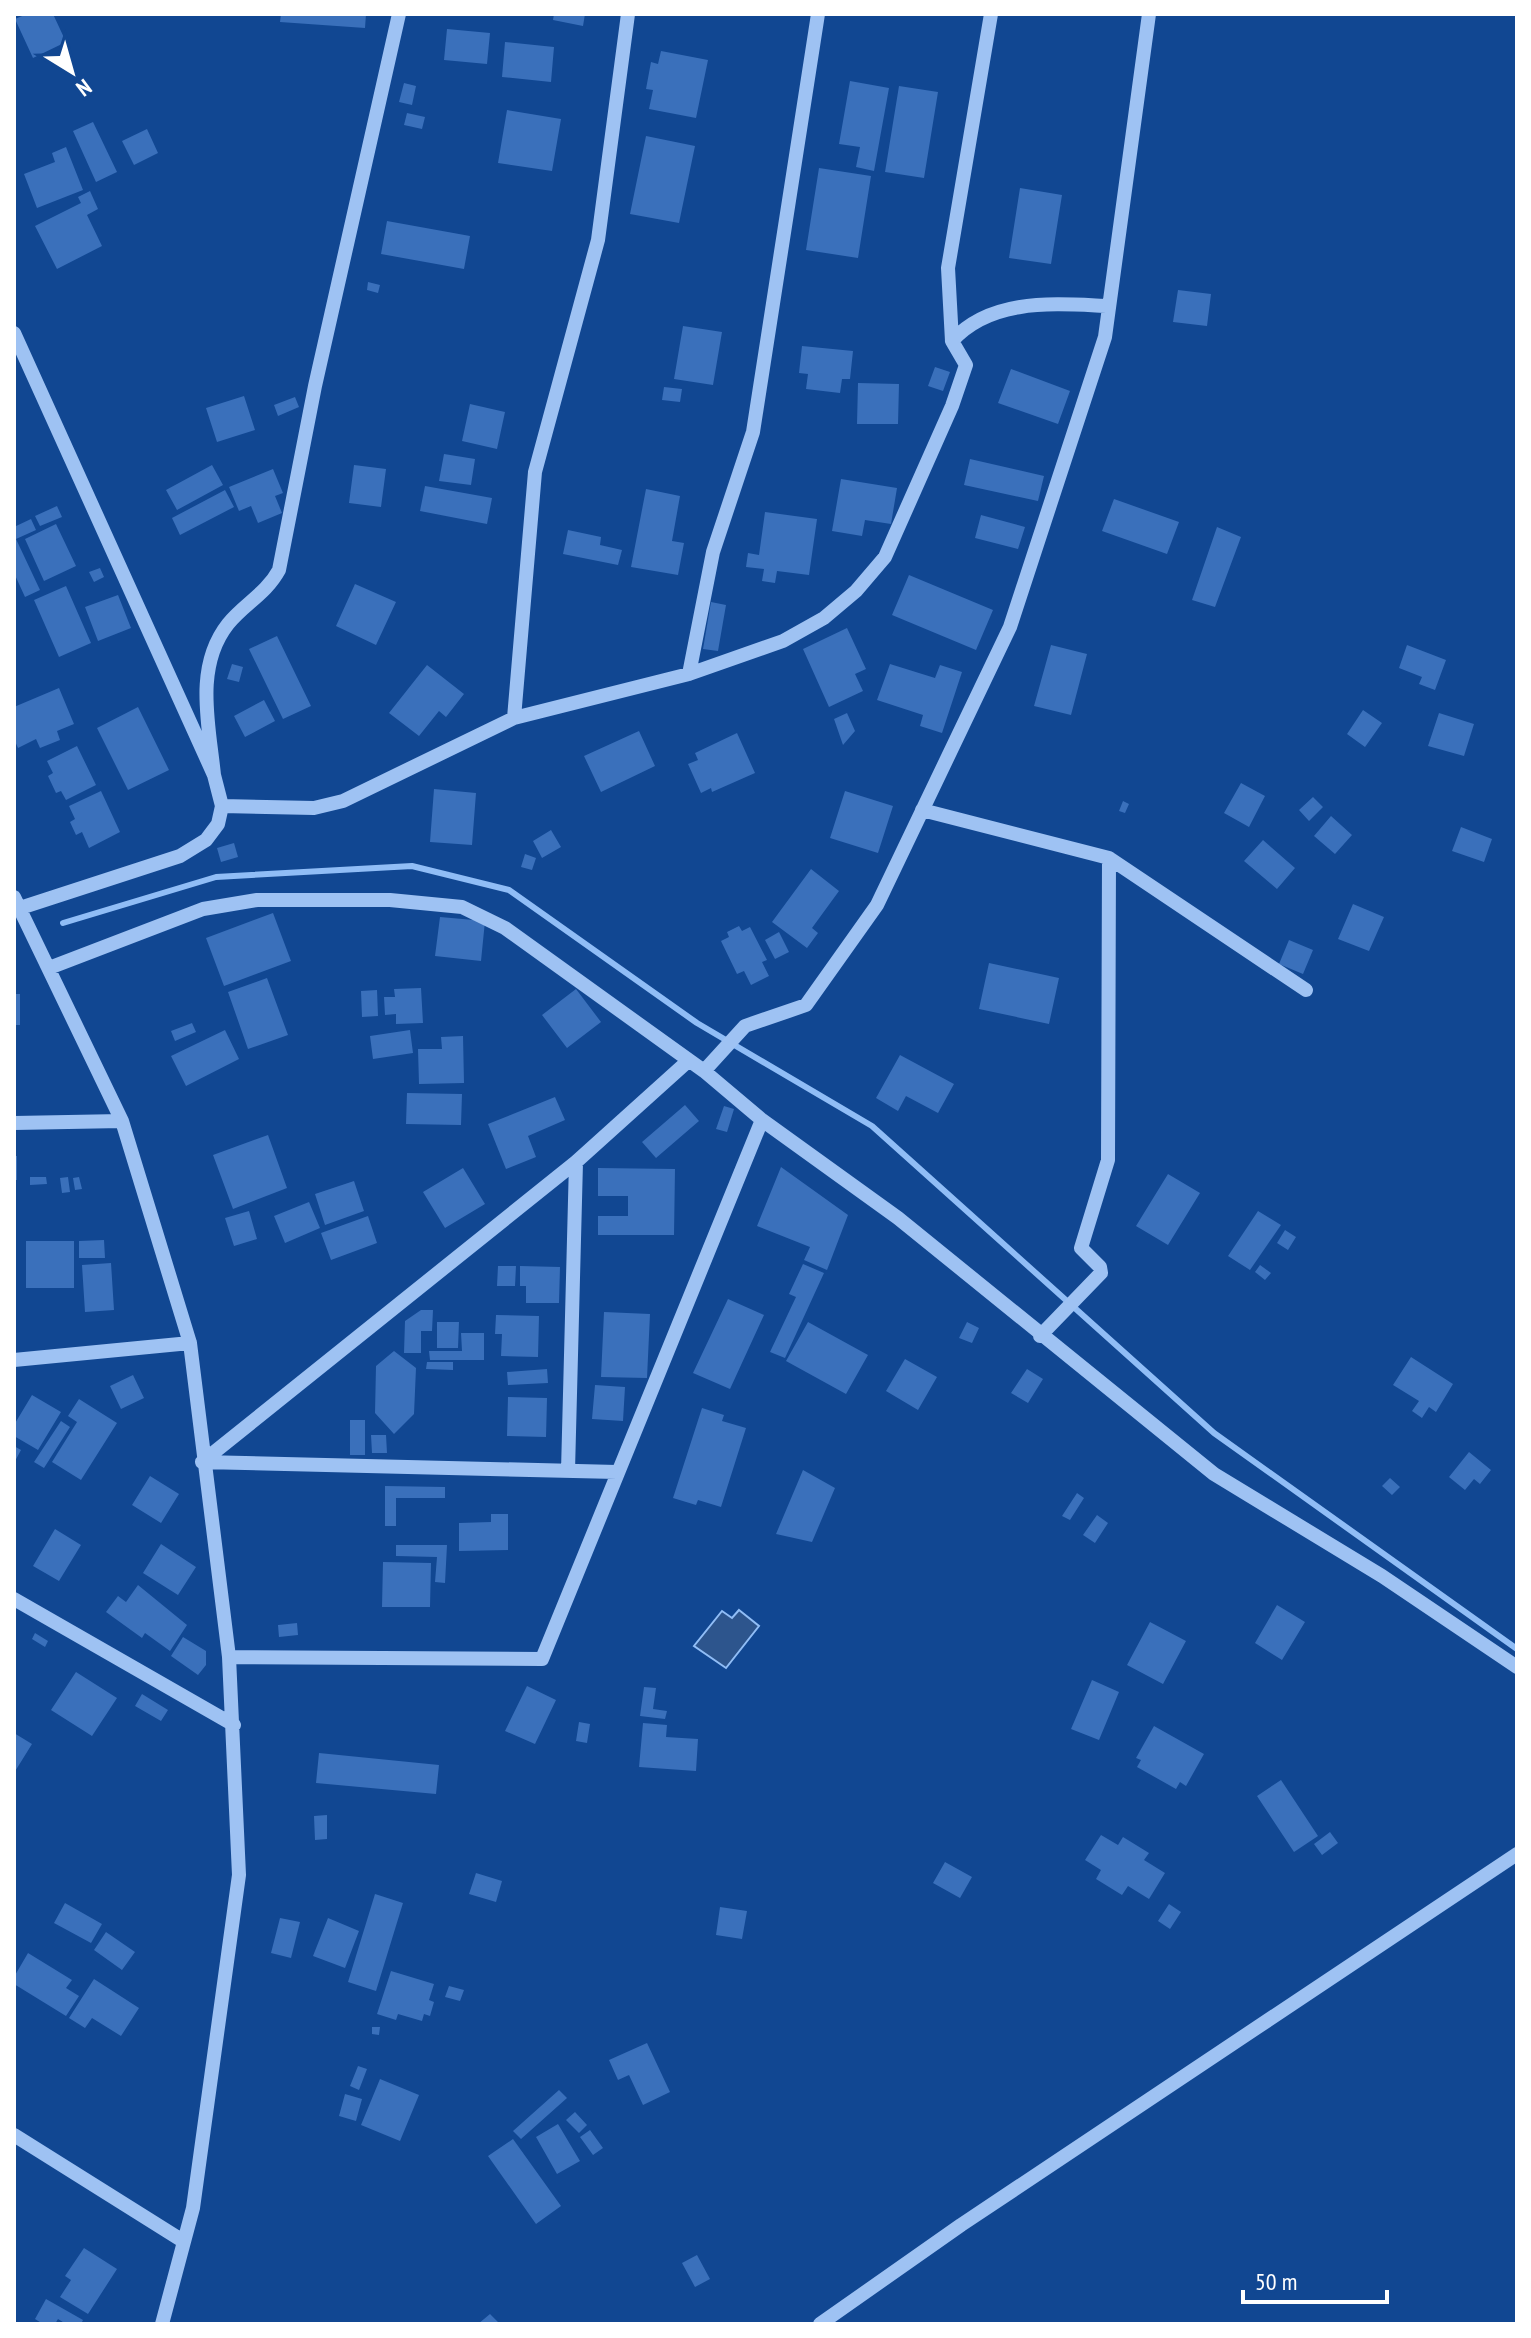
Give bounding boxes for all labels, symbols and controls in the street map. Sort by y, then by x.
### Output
north arrow [32,32,112,112]
text: N [71,73,97,103]
scale bar [1243,2254,1387,2304]
text: 50 m [1255,2266,1297,2297]

